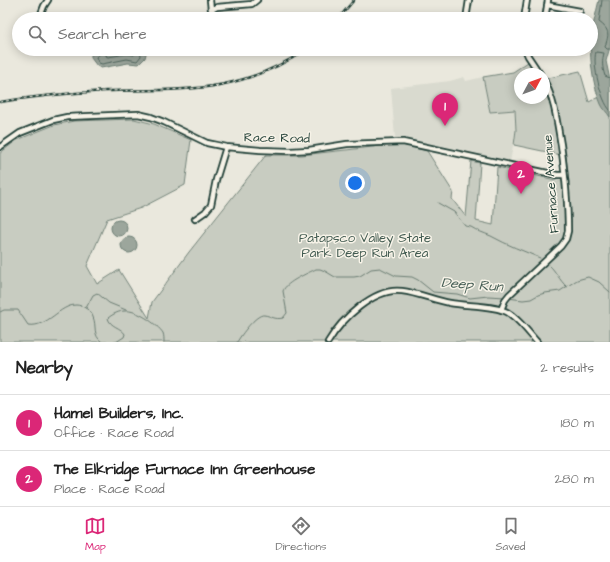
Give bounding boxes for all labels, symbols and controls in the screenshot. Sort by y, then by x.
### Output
search box [12,12,598,56]
icon: search [26,23,48,45]
text: Search here [58,24,147,45]
north arrow [514,68,550,104]
pin: 1 [432,93,458,126]
street label: Race Road [244,128,311,148]
street label: Furnace Avenue [539,134,563,234]
pin: 2 [508,161,534,194]
your location [345,173,365,193]
park label: Patapsco Valley State Park Deep Run Area [299,229,431,262]
water label: Deep Run [441,273,504,297]
text: Nearby [16,356,73,380]
text: 2 results [540,359,594,377]
text: Hamel Builders, Inc. [54,403,183,424]
text: 1 [28,414,30,432]
text: 180 m [560,414,594,432]
text: Office · Race Road [54,424,174,442]
text: The Elkridge Furnace Inn Greenhouse [54,459,315,480]
text: 2 [25,470,33,488]
text: 280 m [555,470,594,488]
text: Place · Race Road [54,480,165,498]
tab: Map [84,515,106,554]
tab: Directions [275,515,327,554]
tab: Saved [496,515,526,554]

